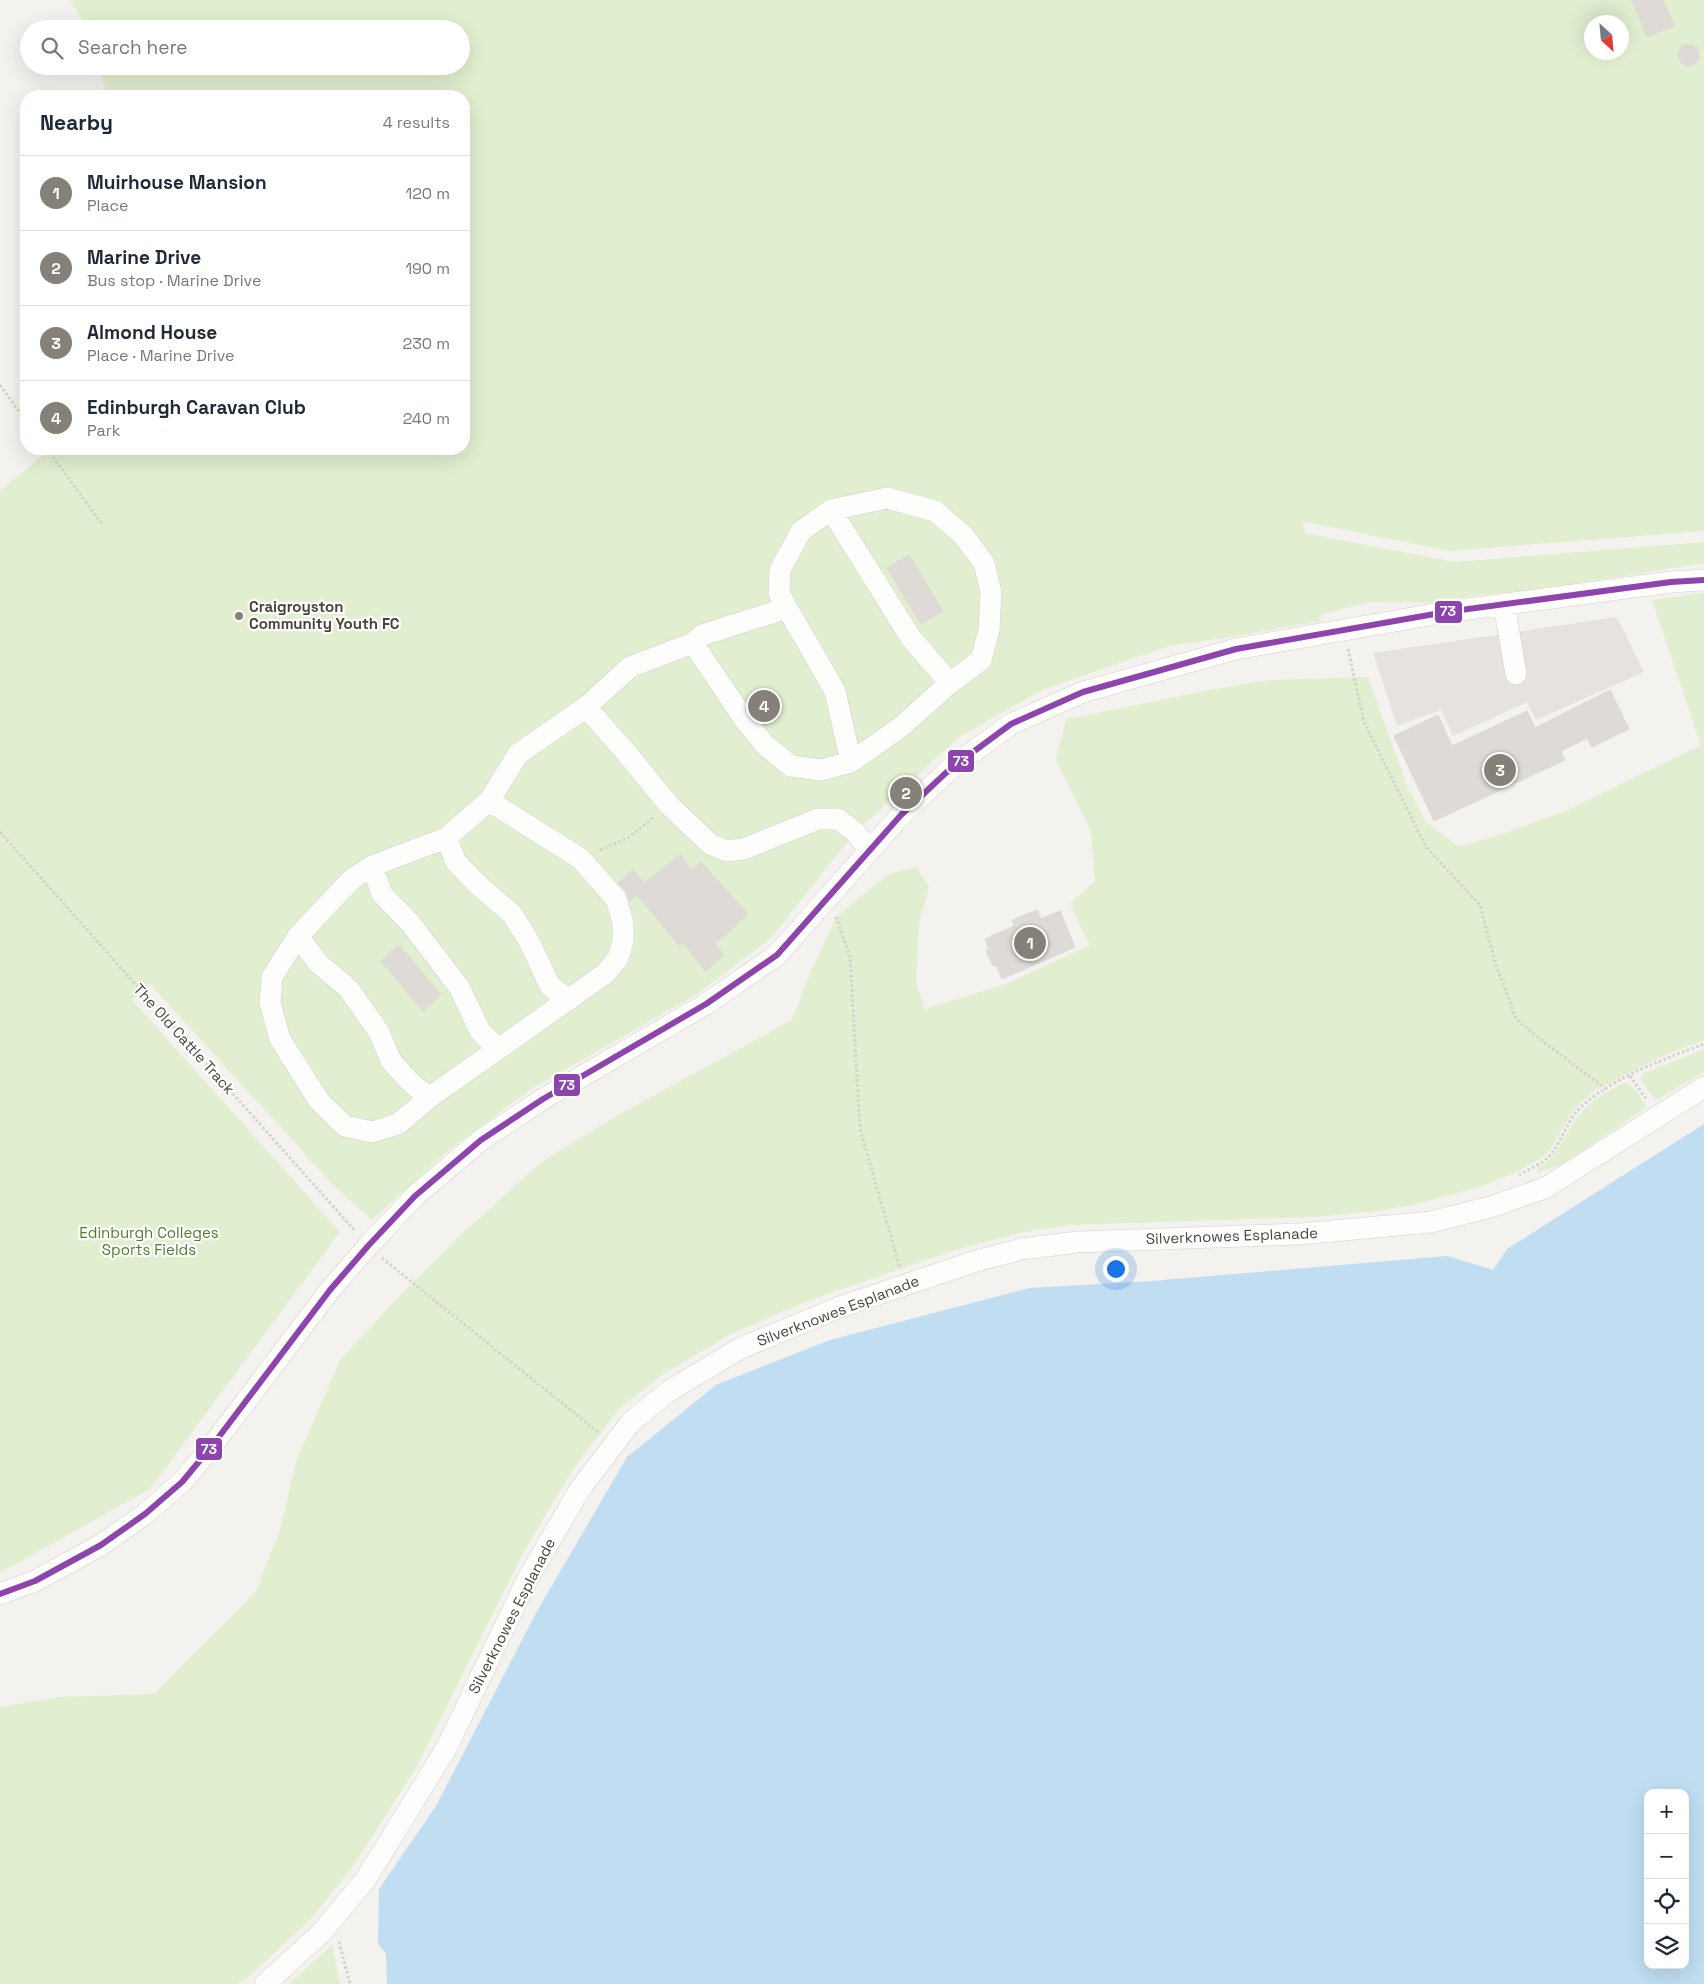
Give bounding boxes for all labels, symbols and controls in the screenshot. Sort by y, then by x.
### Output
north arrow [1584,15,1629,60]
search box [20,20,470,75]
icon: search [38,34,66,62]
text: Search here [78,35,188,60]
text: Nearby [40,109,113,136]
text: 4 results [383,112,450,133]
text: Muirhouse Mansion [87,170,267,195]
text: 1 [52,183,60,204]
text: 120 m [406,183,450,204]
text: Place [87,195,129,216]
text: Marine Drive [87,245,201,270]
text: 2 [51,258,61,279]
text: 190 m [405,258,450,279]
text: Bus stop · Marine Drive [87,270,261,291]
text: Almond House [87,320,217,345]
text: 3 [51,333,61,354]
text: 230 m [403,333,450,354]
text: Place · Marine Drive [87,345,235,366]
text: Edinburgh Caravan Club [87,395,306,420]
text: 4 [51,408,61,429]
text: 240 m [403,408,450,429]
text: Park [87,420,120,441]
place label: Craigroyston Community Youth FC [249,597,400,633]
line badge: 73 [1434,600,1463,624]
text: 73 [1440,602,1456,620]
marker: Craigroyston Community Youth FC [233,610,245,622]
pin: 4 [748,687,780,725]
line badge: 73 [947,749,975,773]
pin: 3 [1484,751,1516,789]
text: 73 [953,752,969,770]
pin: 2 [890,774,922,812]
pin: 1 [1014,924,1046,962]
street label: The Old Cattle Track [130,979,239,1098]
line badge: 73 [553,1073,581,1097]
text: 73 [559,1076,575,1094]
park label: Edinburgh Colleges Sports Fields [79,1223,219,1259]
street label: Silverknowes Esplanade [1146,1223,1318,1248]
your location [1103,1256,1129,1282]
street label: Silverknowes Esplanade [754,1271,922,1350]
line badge: 73 [195,1437,223,1461]
text: 73 [201,1440,217,1458]
street label: Silverknowes Esplanade [464,1535,559,1697]
map controls [1644,1789,1689,1969]
button: + [1644,1789,1689,1834]
button: − [1644,1834,1689,1879]
button: locate [1644,1879,1689,1924]
button: layers [1644,1924,1689,1969]

